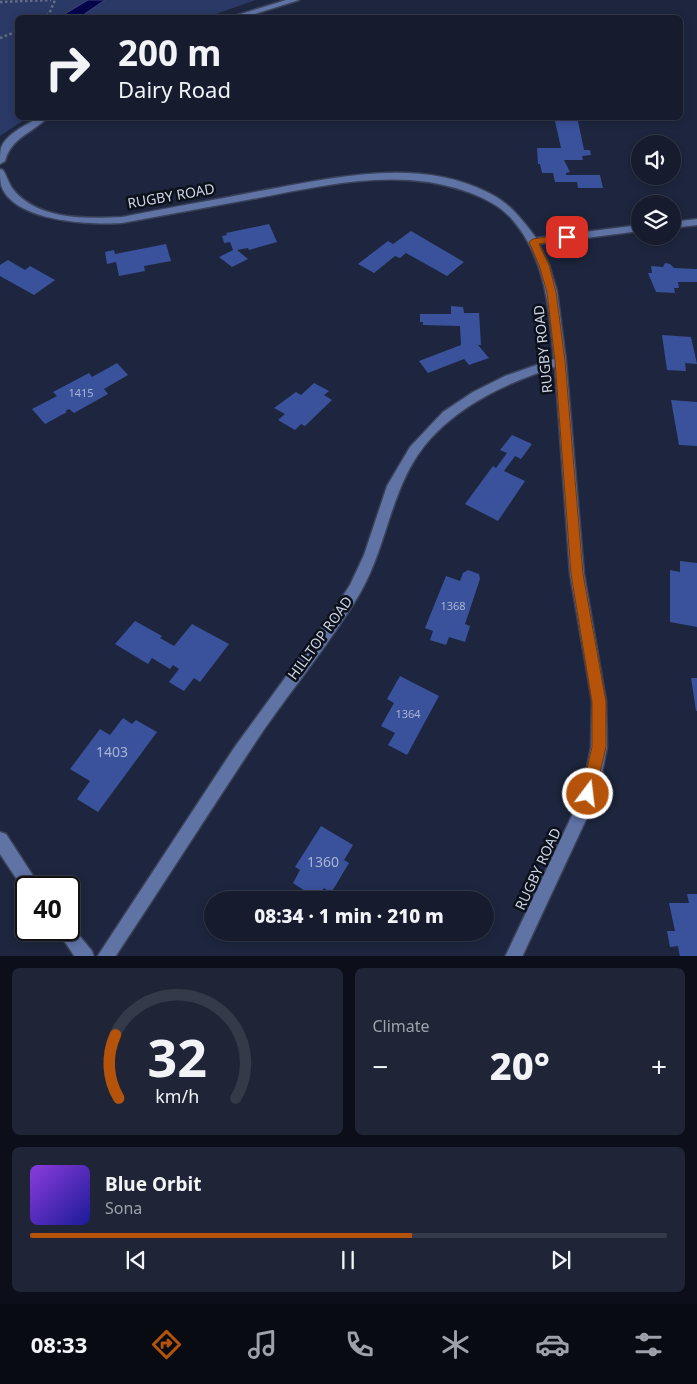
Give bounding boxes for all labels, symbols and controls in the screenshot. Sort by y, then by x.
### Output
text: 200 m [118,29,221,76]
icon: right [35,35,100,100]
text: Dairy Road [118,74,231,104]
map controls [631,135,681,245]
button: sound [631,135,681,185]
street label: RUGBY ROAD [126,178,216,213]
button: layers [631,195,681,245]
pin [546,216,588,258]
icon: arrive [553,223,581,251]
street label: RUGBY ROAD [528,304,557,394]
house number: 1415 [68,385,94,400]
street label: HILLTOP ROAD [283,592,356,683]
house number: 1368 [440,598,466,613]
house number: 1364 [395,706,421,721]
house number: 1403 [96,742,128,761]
position arrow [561,767,613,819]
street label: RUGBY ROAD [510,825,565,913]
house number: 1360 [307,852,339,871]
speed limit sign: 40 [15,876,80,941]
text: 08:34 · 1 min · 210 m [254,903,444,929]
text: Climate [373,1015,430,1037]
text: 32 [148,1021,207,1092]
text: 20° [490,1039,550,1091]
text: − [373,1047,389,1085]
text: + [651,1047,667,1085]
text: km/h [155,1084,199,1108]
text: Blue Orbit [105,1171,201,1197]
text: Sona [105,1197,142,1219]
icon: previous [122,1246,150,1274]
icon: pause [334,1246,362,1274]
icon: next [547,1246,575,1274]
icon: directions [149,1327,184,1362]
icon: music [245,1327,280,1362]
icon: phone [342,1327,377,1362]
icon: climate [438,1327,473,1362]
icon: car [535,1327,570,1362]
icon: filters [631,1327,666,1362]
text: 08:33 [31,1329,87,1359]

